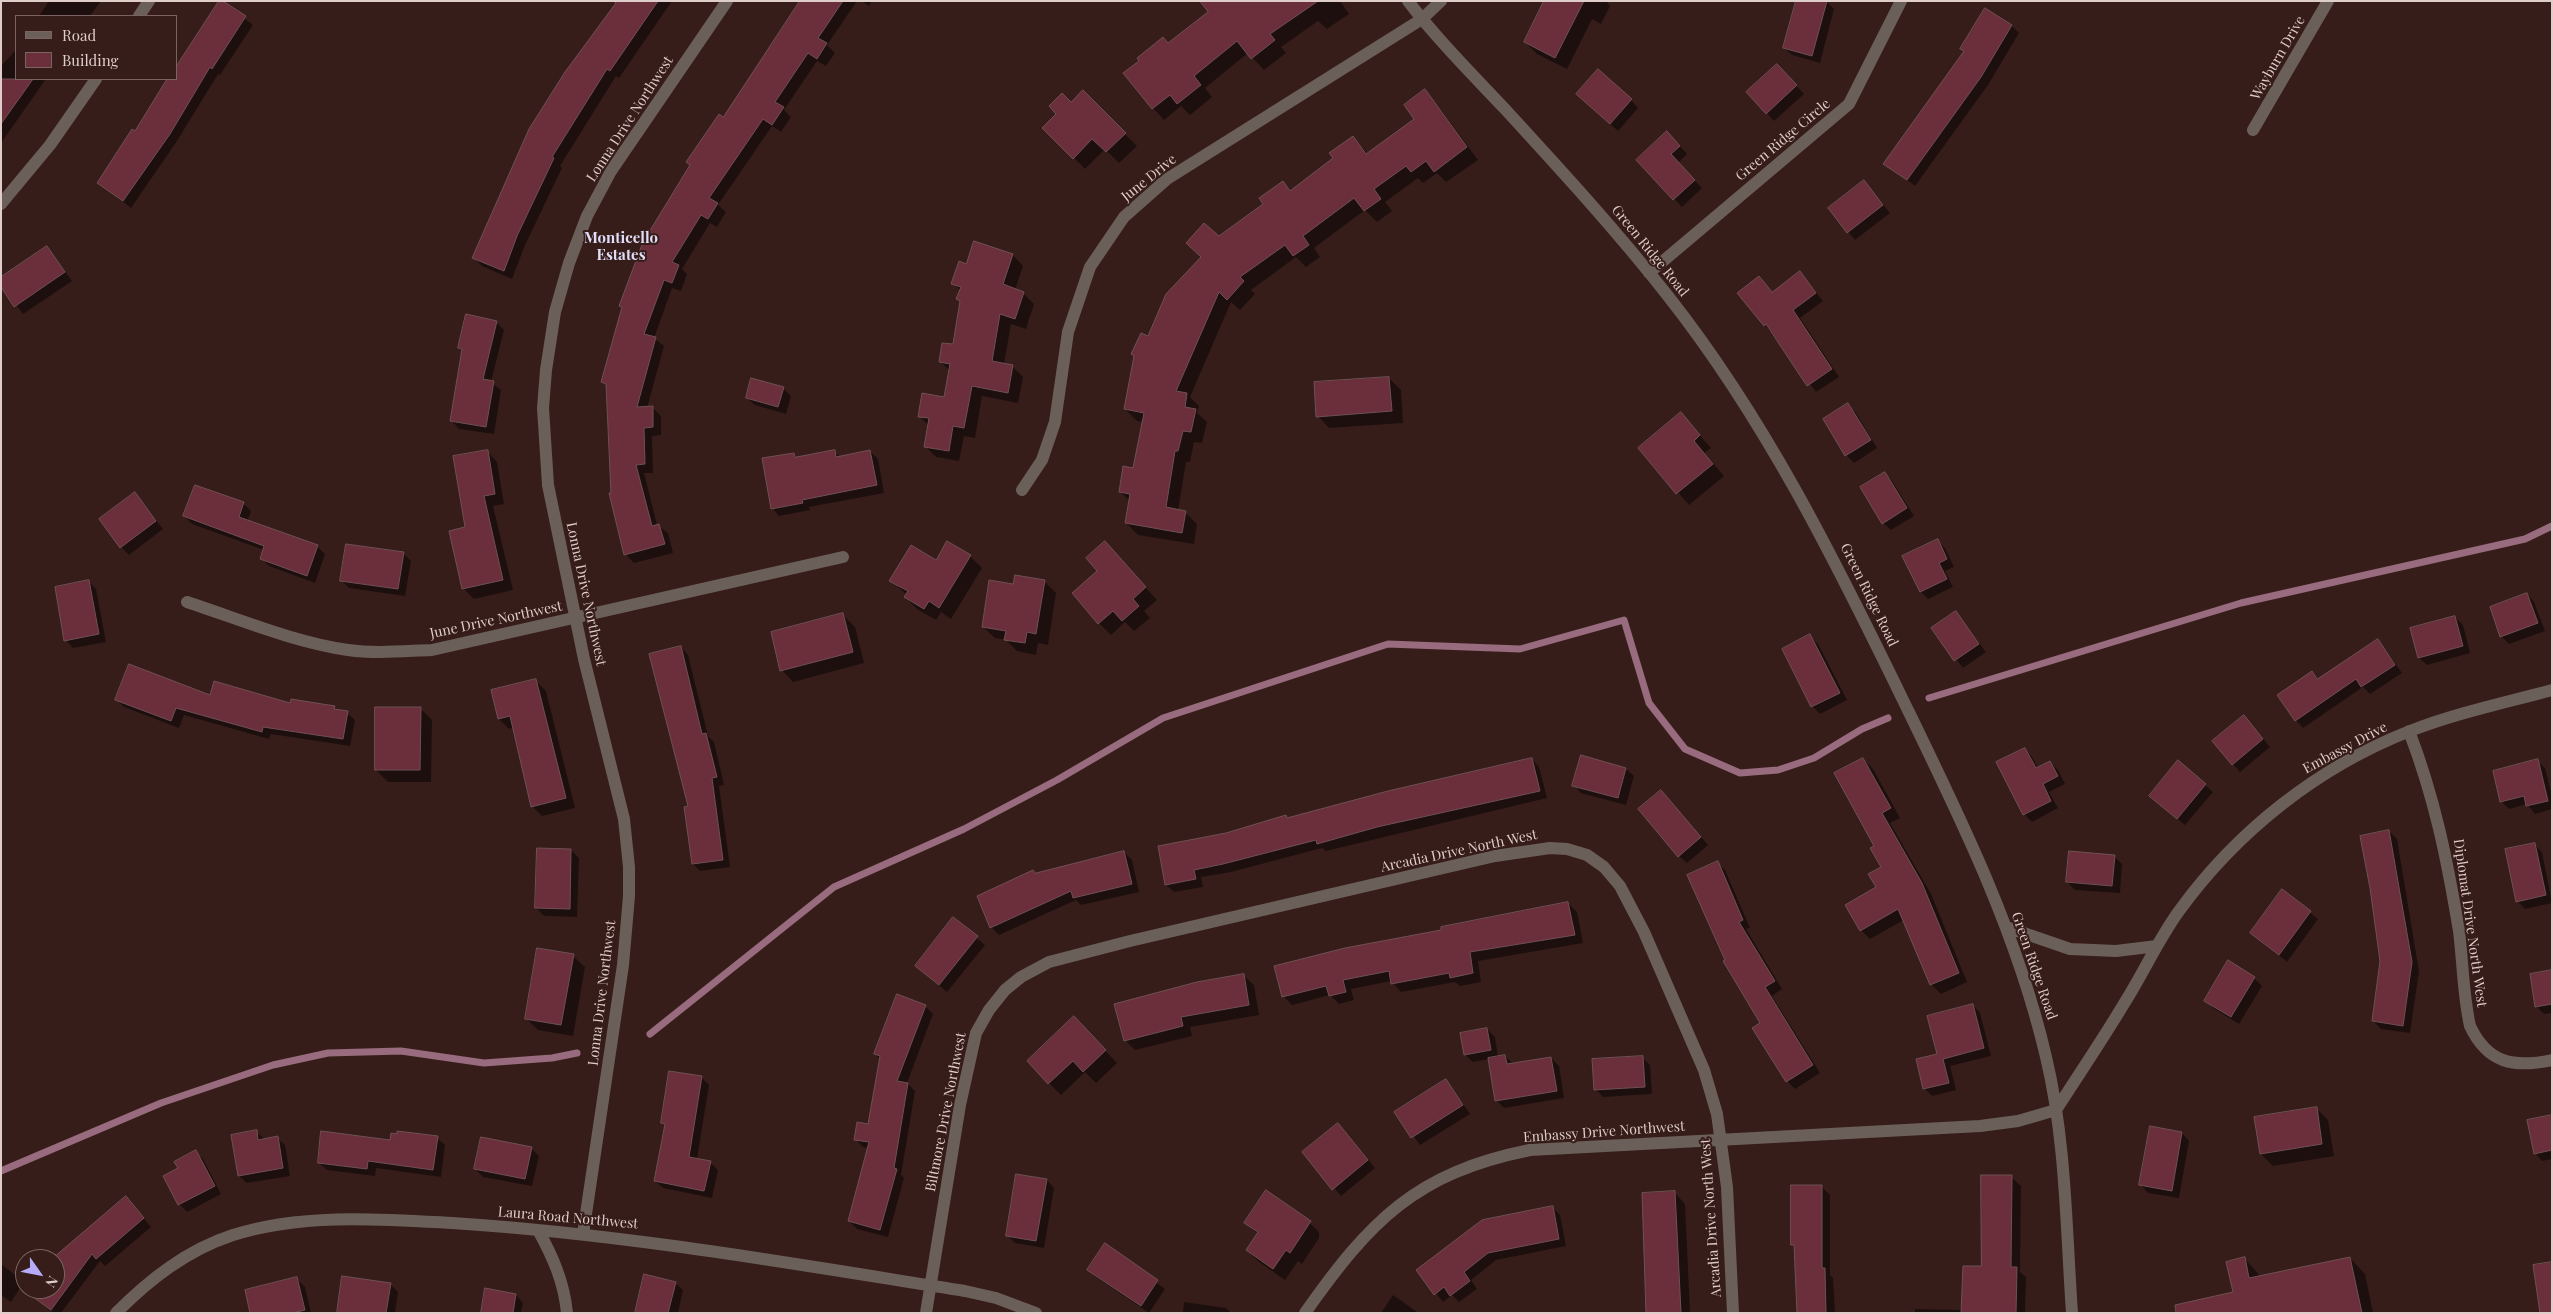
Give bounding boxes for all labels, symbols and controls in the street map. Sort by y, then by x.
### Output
street label: Wayburn Drive [2247,13,2309,103]
legend [15,15,178,80]
text: Road [62,25,96,45]
text: Building [62,50,118,70]
street label: Lonna Drive Northwest [583,53,677,185]
street label: Green Ridge Circle [1732,96,1834,184]
street label: June Drive [1118,151,1180,205]
street label: Green Ridge Road [1608,202,1692,300]
district label: Monticello Estates [584,229,658,264]
street label: Lonna Drive Northwest [563,521,609,667]
street label: Green Ridge Road [1837,541,1901,649]
street label: June Drive Northwest [428,598,564,642]
street label: Embassy Drive [2300,719,2390,777]
street label: Arcadia Drive North West [1379,826,1539,876]
street label: Diplomat Drive North West [2450,838,2490,1008]
street label: Green Ridge Road [2008,910,2060,1022]
street label: Lonna Drive Northwest [585,919,619,1067]
street label: Biltmore Drive Northwest [922,1031,970,1193]
street label: Embassy Drive Northwest [1523,1118,1685,1146]
street label: Arcadia Drive North West [1697,1138,1725,1298]
street label: Laura Road Northwest [497,1203,639,1233]
north arrow [15,1249,65,1299]
text: N [41,1272,63,1291]

